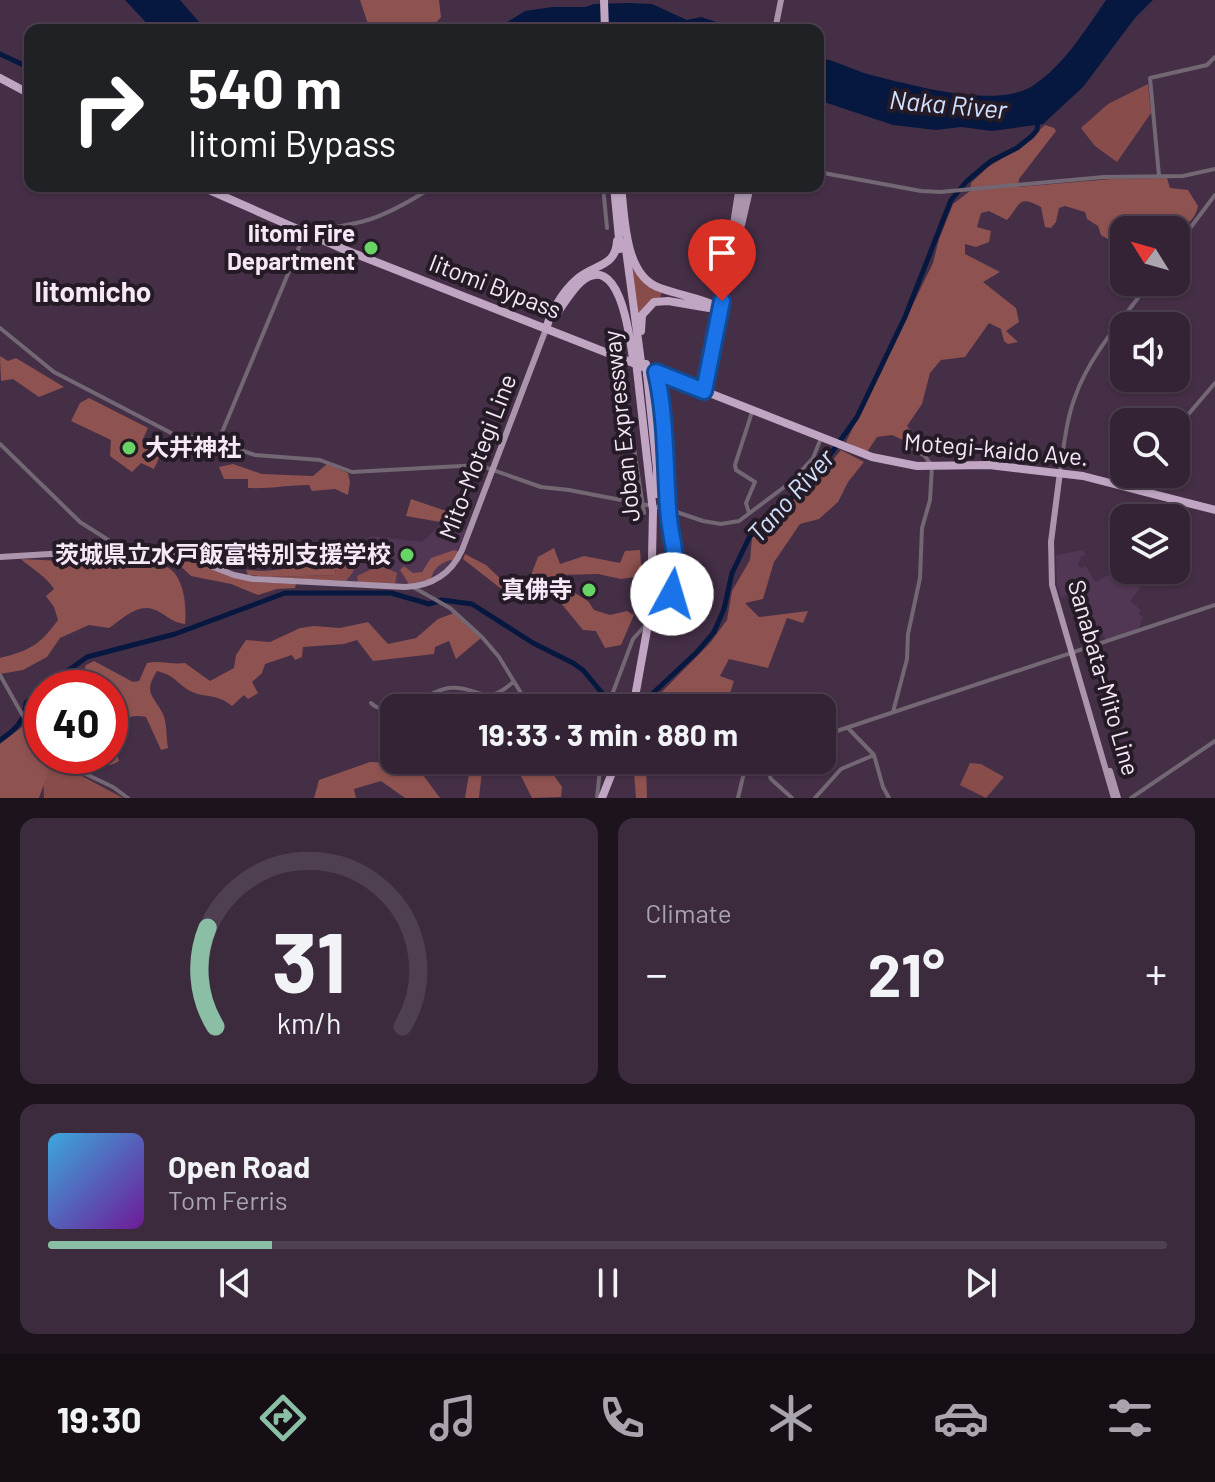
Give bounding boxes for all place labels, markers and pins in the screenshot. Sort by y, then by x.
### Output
place label: Iitomi Fire Department [227,218,355,275]
pin [688,219,756,301]
marker: Iitomi Fire Department [362,239,380,257]
place label: 大井神社 [145,432,241,461]
marker: 大井神社 [120,439,138,457]
place label: 茨城県立水戸飯富特別支援学校 [55,539,391,568]
marker: 茨城県立水戸飯富特別支援学校 [398,546,416,564]
place label: 真佛寺 [501,574,573,603]
marker: 真佛寺 [580,581,598,599]

